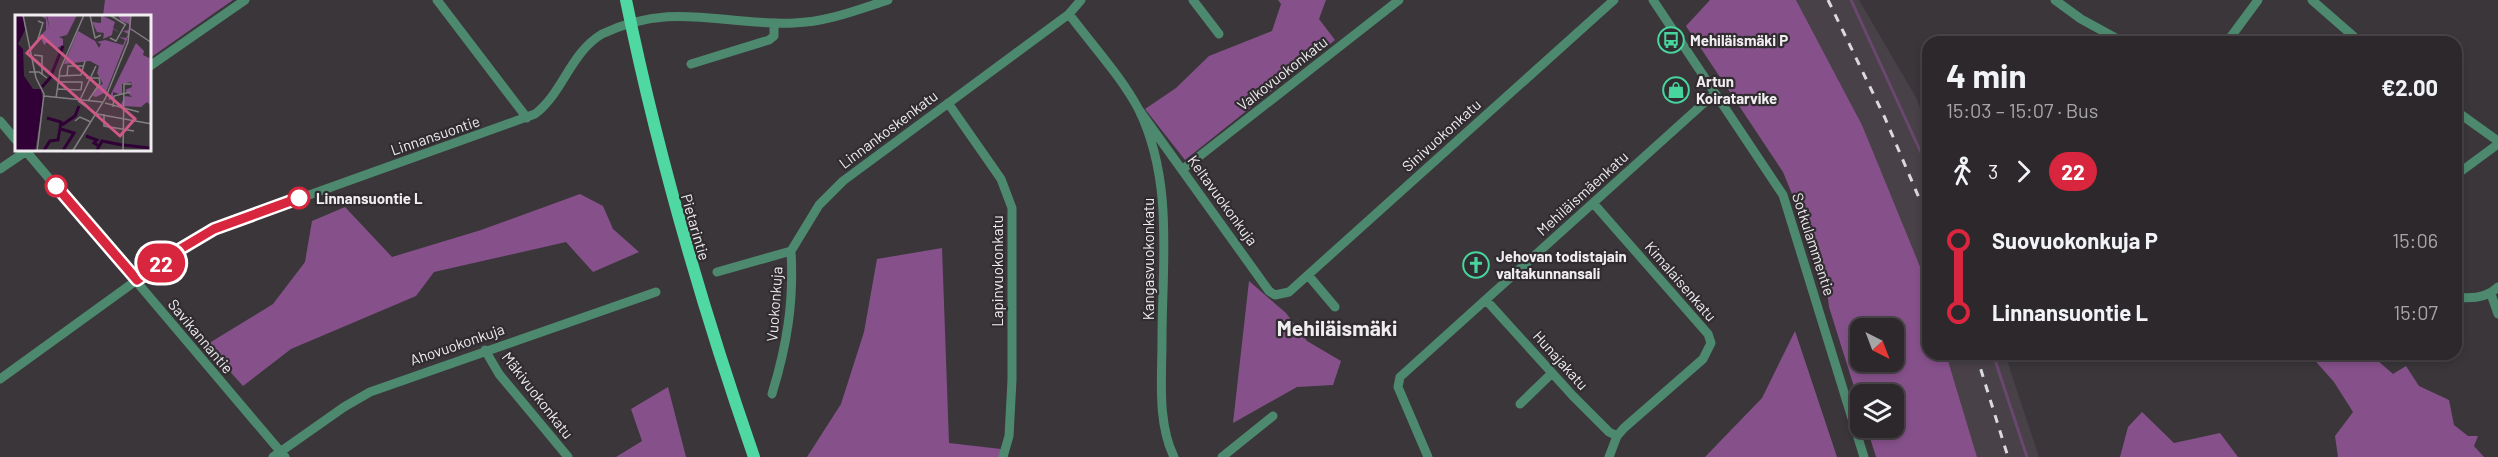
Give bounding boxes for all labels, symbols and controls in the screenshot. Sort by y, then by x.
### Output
inset map [15,15,152,152]
bus stop icon: Mehiläismäki P [1656,25,1686,55]
place label: Mehiläismäki P [1690,31,1788,49]
street label: Valkovuokonkatu [1233,32,1331,114]
text: 4 min [1946,55,2027,95]
place label: Artun Koiratarvike [1696,72,1777,107]
text: €2.00 [2381,74,2438,100]
shop icon: Artun Koiratarvike [1661,75,1691,105]
street label: Linnankoskenkatu [835,86,941,172]
street label: Sinivuokonkatu [1398,95,1484,175]
text: 15:03 – 15:07 · Bus [1946,98,2098,122]
street label: Linnansuontie [388,111,482,159]
street label: Mehiläismäenkatu [1532,147,1632,239]
street label: Keltavuokonkuja [1184,151,1262,249]
icon: walk [1946,155,1979,188]
icon: forward [2007,155,2040,188]
text: 3 [1988,159,1998,183]
text: 22 [2061,159,2085,184]
unlabelled marker [45,175,67,197]
marker: Linnansuontie L [288,187,310,209]
place label: Linnansuontie L [316,189,423,207]
street label: Sotkulammentie [1789,190,1839,298]
street label: Pietarintie [678,192,714,262]
street label: Kangasvuokonkatu [1139,198,1157,320]
street label: Lapinvuokonkatu [988,215,1006,327]
text: Suovuokonkuja P [1992,227,2158,253]
text: 15:06 [2392,228,2438,252]
street label: Kimalaisenkatu [1641,237,1721,325]
line badge: 22 [134,244,188,282]
place label: Jehovan todistajain valtakunnansali [1496,247,1627,282]
church icon: Jehovan todistajain valtakunnansali [1461,250,1491,280]
text: 22 [149,251,173,276]
street label: Vuokonkuja [762,266,786,342]
street label: Savikannantie [165,295,237,377]
text: Linnansuontie L [1992,299,2148,325]
text: 15:07 [2393,300,2438,324]
district label: Mehiläismäki [1277,315,1397,340]
north arrow [1850,318,1904,372]
map controls [1850,318,1904,438]
street label: Ahovuokonkuja [407,319,507,369]
street label: Hunajakatu [1530,327,1592,393]
street label: Mäkivuokonkatu [499,348,577,442]
button: layers [1850,384,1904,438]

